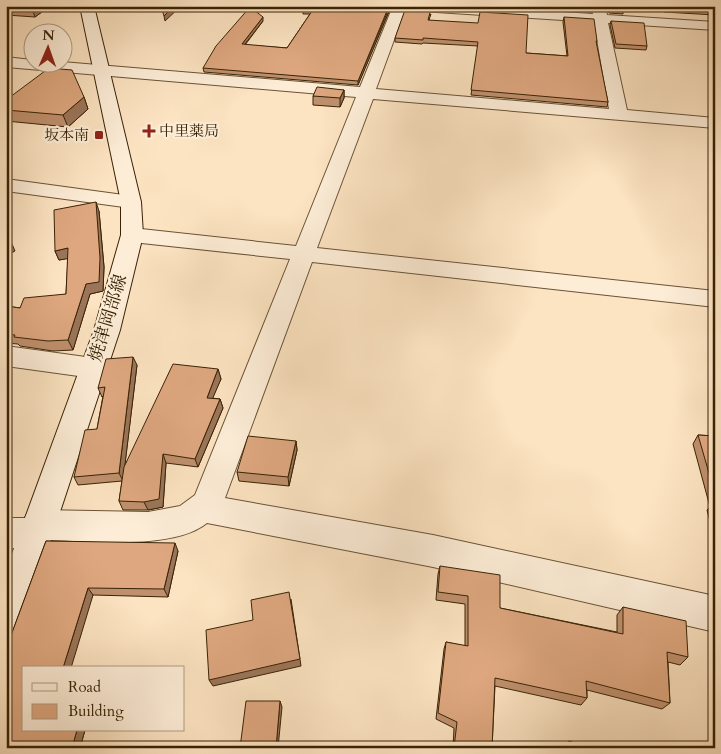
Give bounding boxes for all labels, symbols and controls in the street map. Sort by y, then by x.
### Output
north arrow [22,22,72,72]
text: N [42,26,55,45]
place label: 中里薬局 [159,121,219,141]
place label: 坂本南 [44,125,89,145]
marker: 中里薬局 [143,125,155,137]
marker: 坂本南 [93,129,105,141]
street label: 焼津岡部線 [83,271,133,365]
legend [22,666,185,732]
text: Road [68,677,101,697]
text: Building [68,701,124,721]

